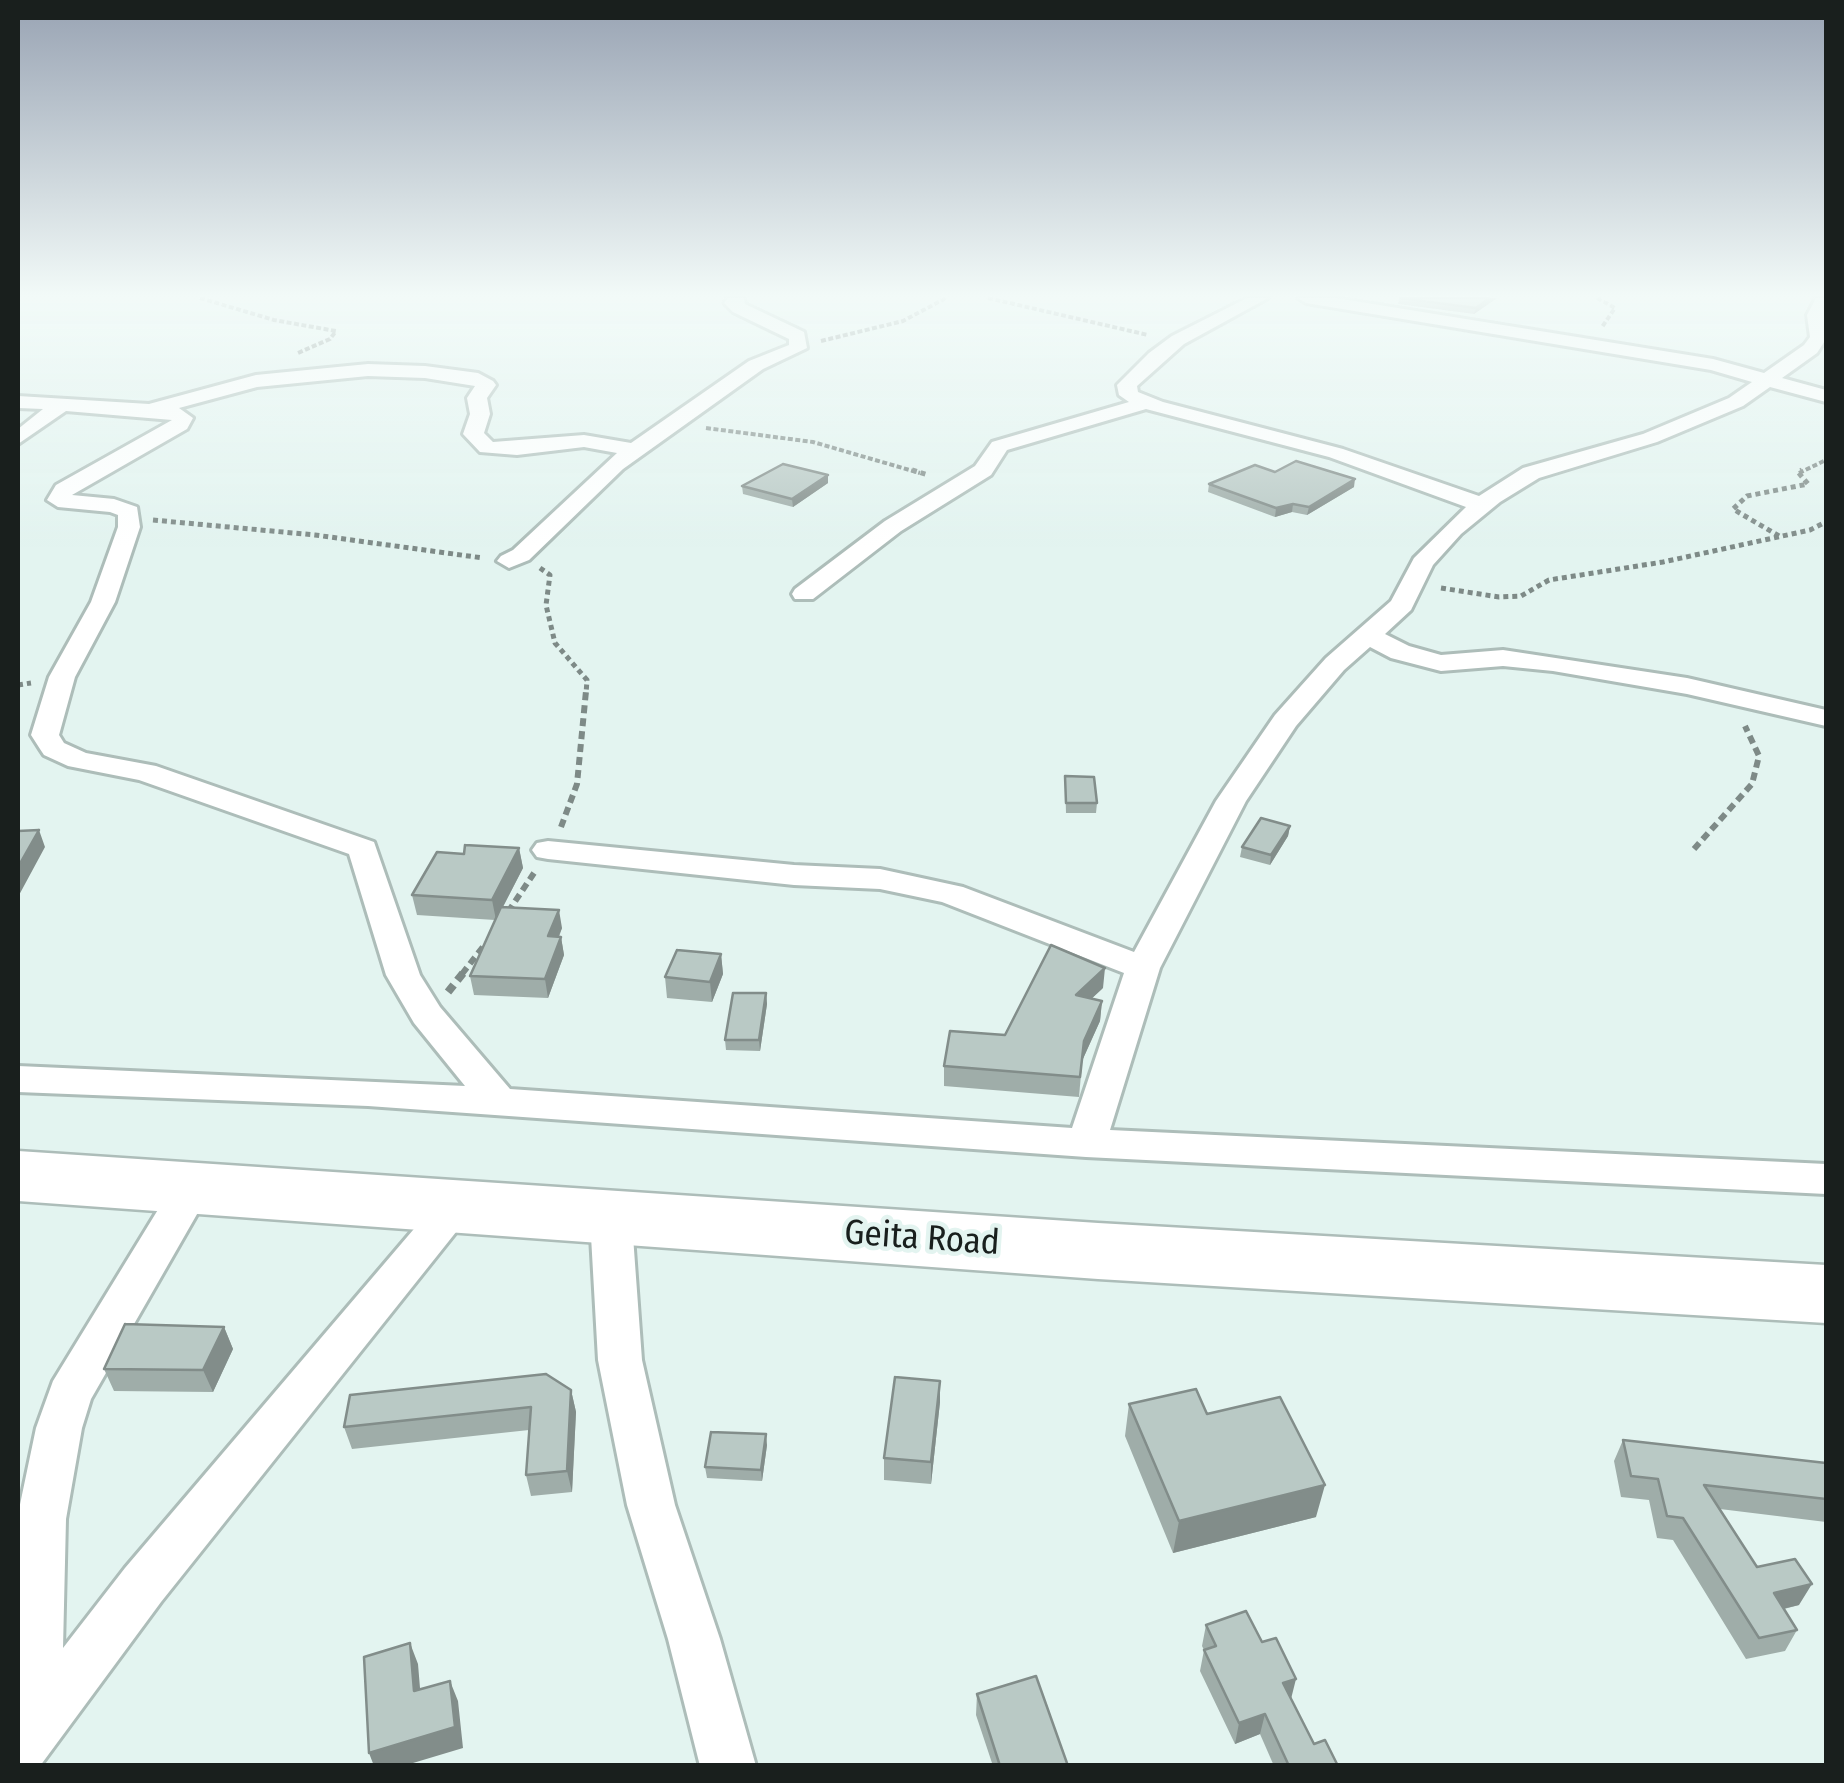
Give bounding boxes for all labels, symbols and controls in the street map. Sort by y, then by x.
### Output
street label: Geita Road [843,1213,1001,1265]

